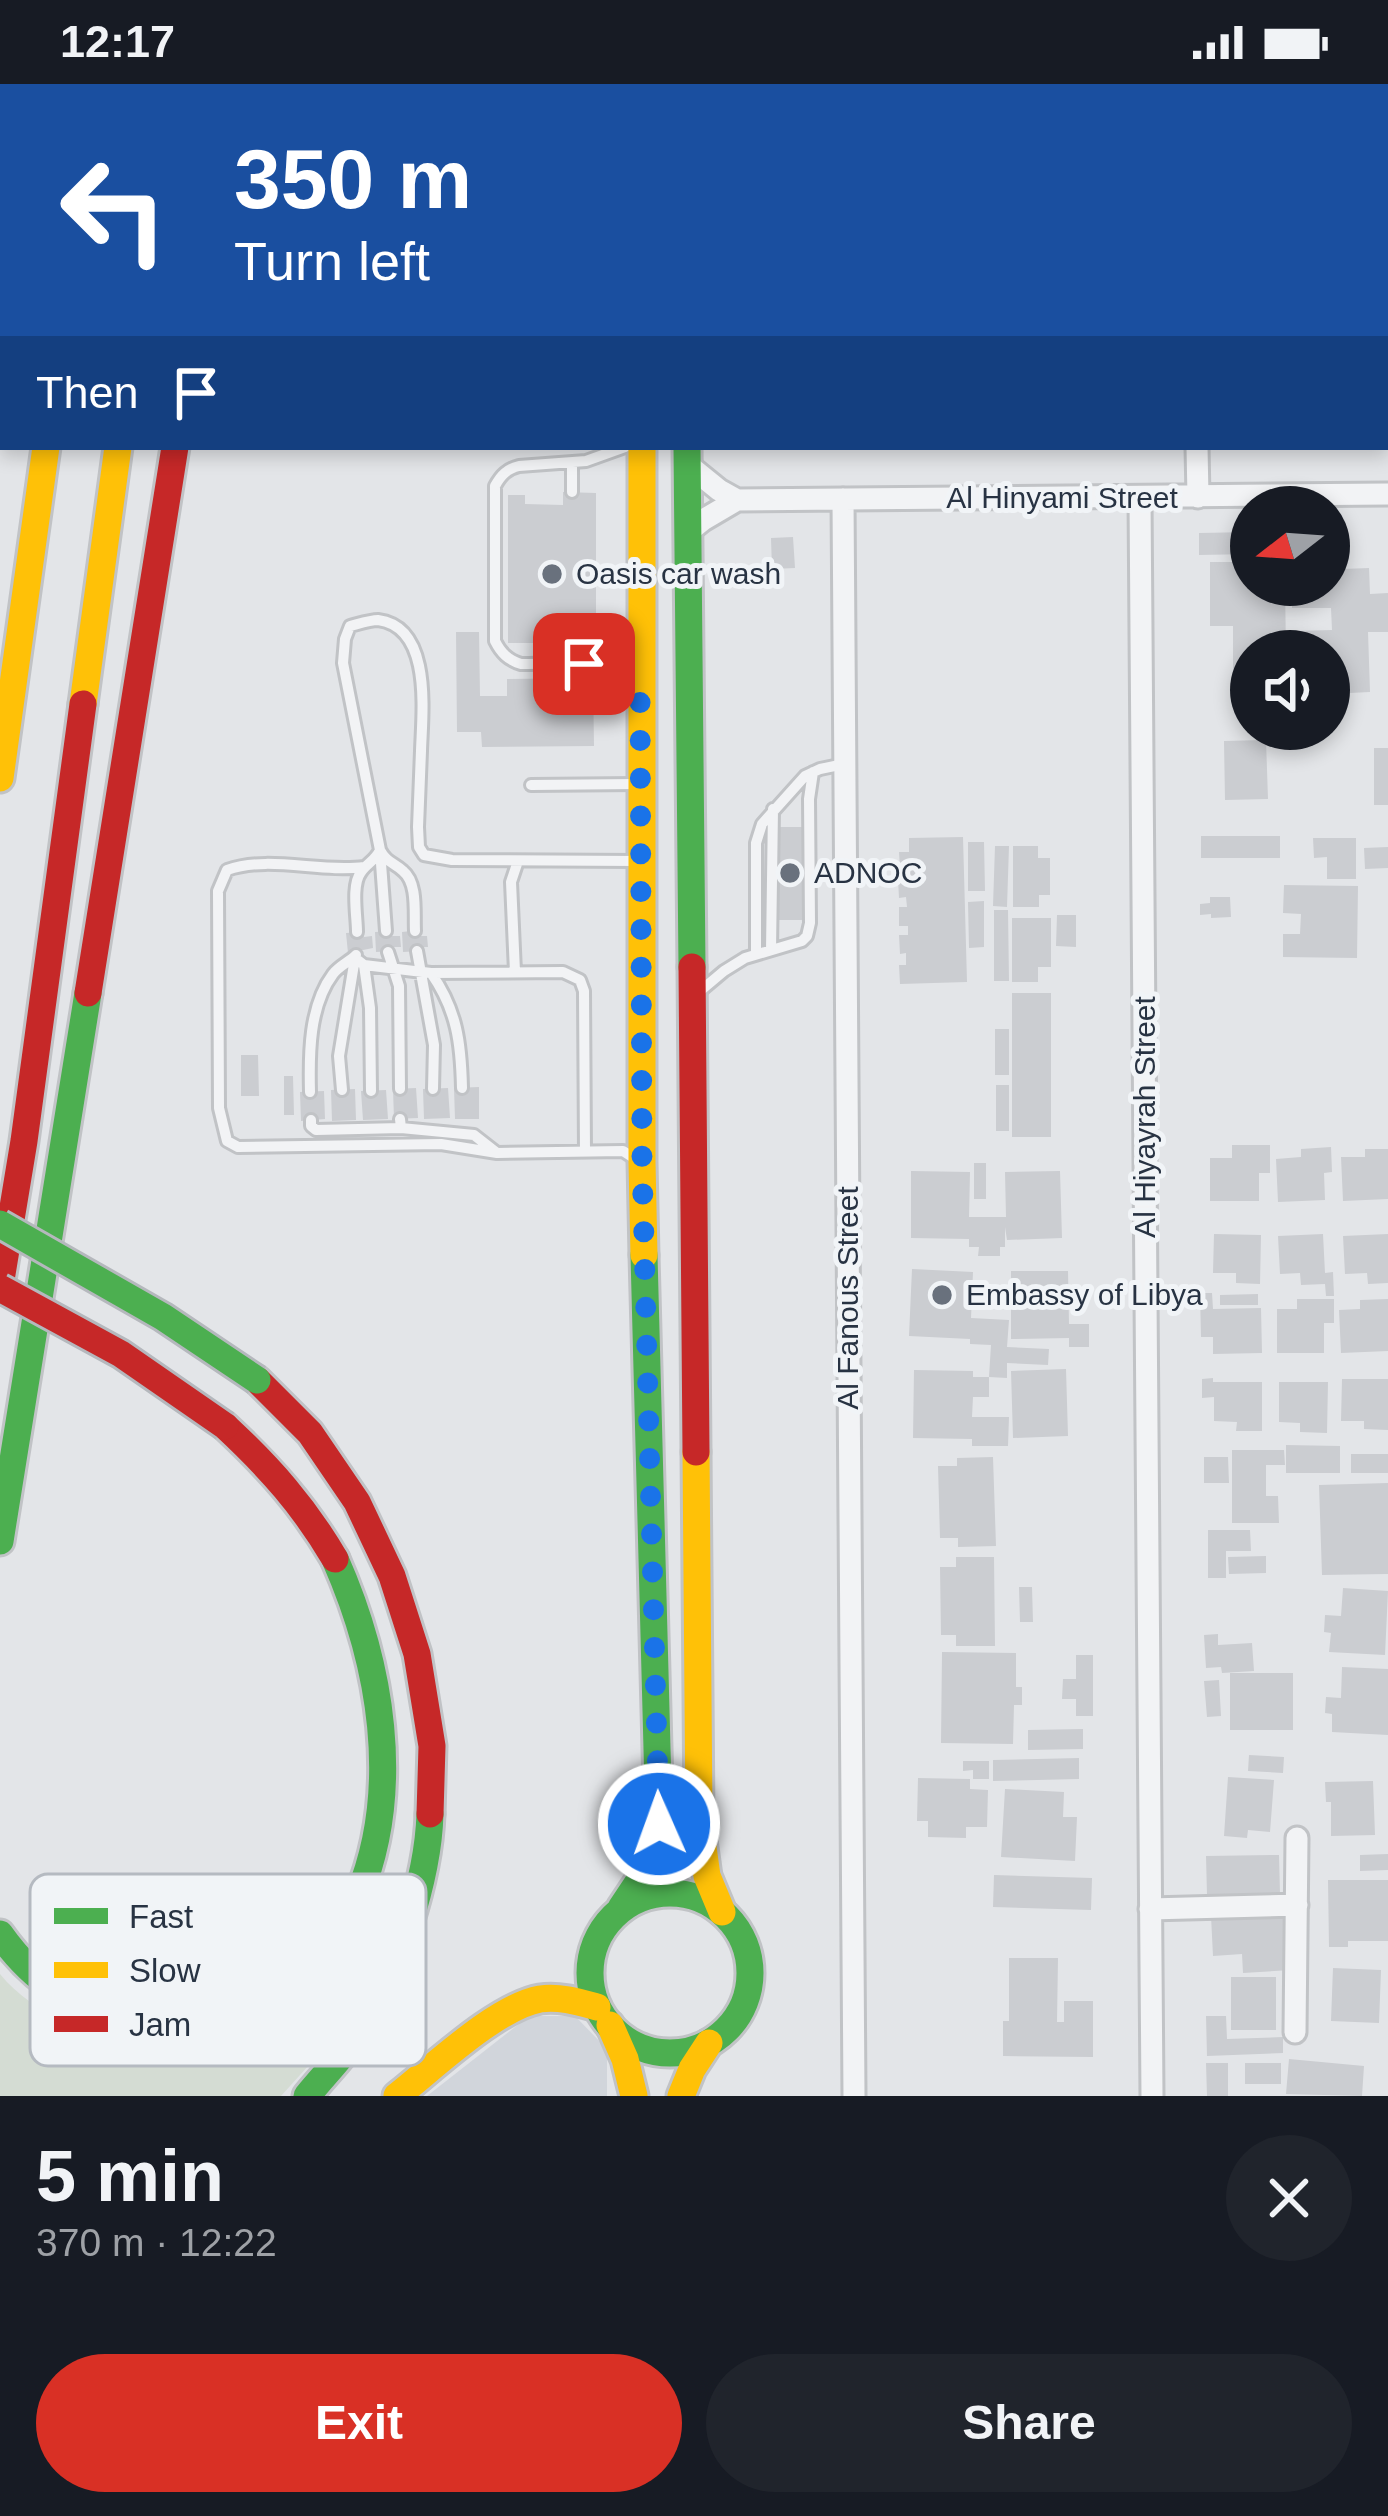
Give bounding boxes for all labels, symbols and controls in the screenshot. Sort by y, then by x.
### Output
text: 12:17 [60,16,175,67]
icon: left [36,132,192,288]
text: 350 m [234,132,472,226]
text: Turn left [234,231,430,291]
icon: arrive [163,360,229,426]
text: Then [36,367,139,418]
street label: Al Hinyami Street [946,481,1179,514]
north arrow [1230,486,1350,606]
map controls [1230,486,1350,750]
place label: Oasis car wash [576,557,781,590]
marker: Oasis car wash [539,561,565,587]
pin [533,613,635,715]
button: sound [1230,630,1350,750]
icon: arrive [551,631,617,697]
place label: ADNOC [814,856,922,889]
marker: ADNOC [777,860,803,886]
street label: Al Hiyayrah Street [1128,995,1161,1238]
street label: Al Fanous Street [831,1186,864,1410]
place label: Embassy of Libya [966,1278,1203,1311]
marker: Embassy of Libya [929,1282,955,1308]
position arrow [596,1761,722,1887]
legend [30,1874,426,2066]
text: Fast [129,1898,193,1935]
text: Slow [129,1952,201,1989]
text: Jam [129,2006,191,2043]
button: close [1226,2135,1352,2261]
text: 5 min [36,2136,224,2216]
text: 370 m · 12:22 [36,2221,277,2264]
button: Exit [36,2354,682,2492]
button: Share [706,2354,1352,2492]

